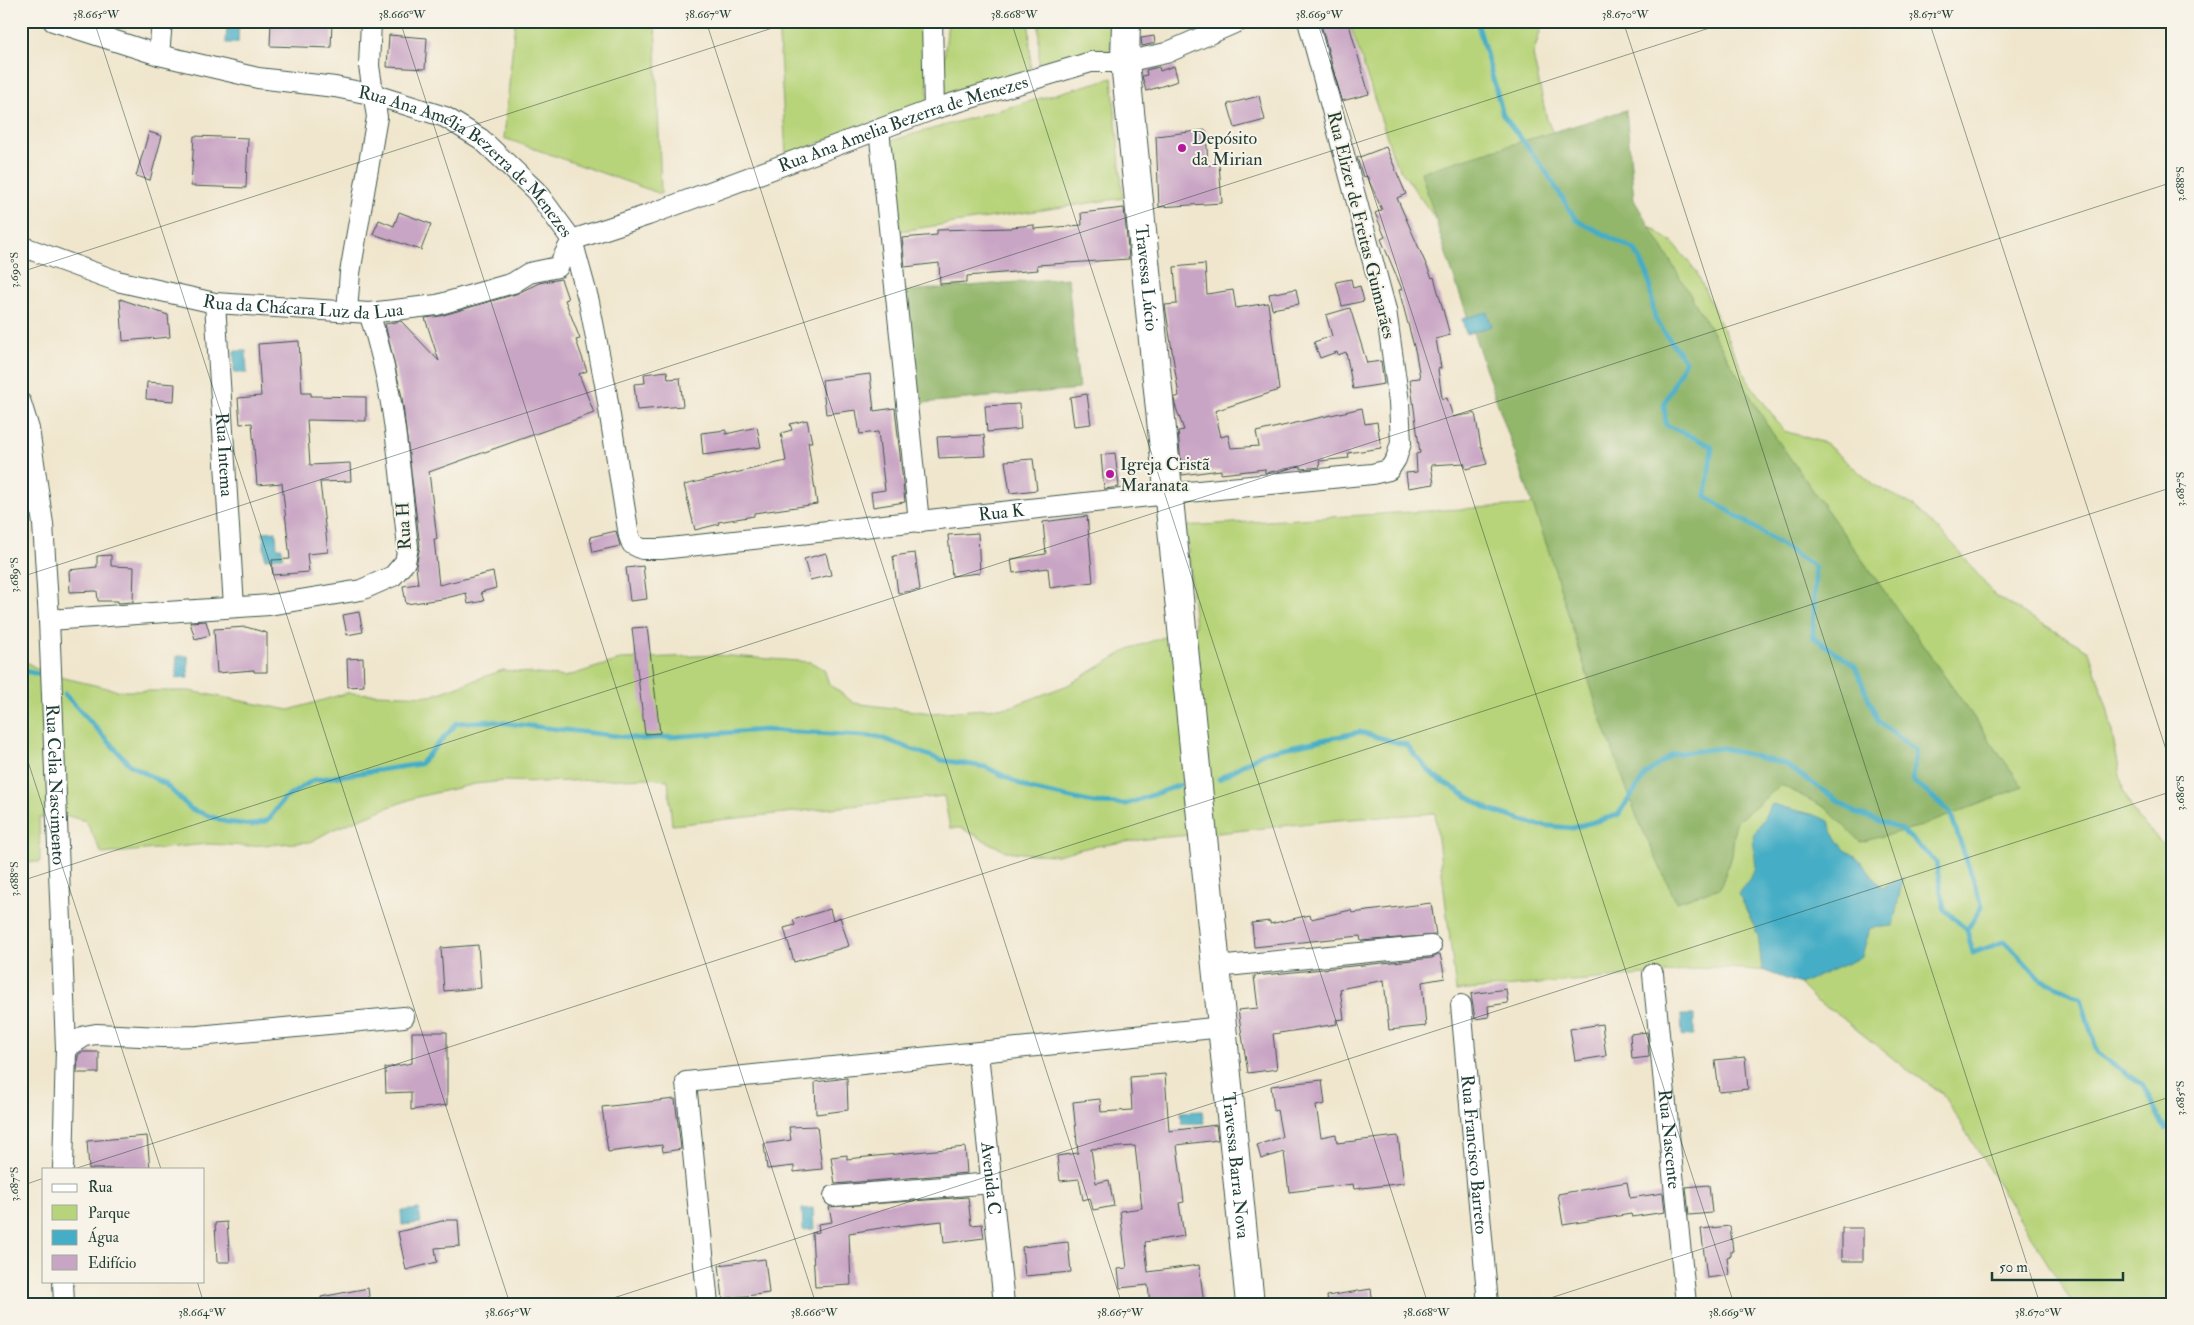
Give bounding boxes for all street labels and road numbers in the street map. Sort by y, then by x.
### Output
street label: Rua Ana Amelia Bezerra de Menezes [775,70,1031,177]
street label: Rua Ana Amélia Bezerra de Menezes [356,80,578,242]
street label: Rua Elizer de Freitas Guimarães [1322,109,1400,341]
street label: Travessa Lúcio [1130,224,1164,333]
street label: Rua da Chácara Luz da Lua [201,289,405,325]
street label: Rua Intema [210,412,239,498]
street label: Rua K [977,498,1026,526]
street label: Rua H [391,501,417,551]
street label: Rua Celia Nascimento [41,704,70,866]
street label: Rua Francisco Barreto [1456,1074,1493,1235]
street label: Rua Nascente [1653,1088,1686,1190]
street label: Travessa Barra Nova [1217,1091,1255,1240]
street label: Avenida C [976,1140,1006,1216]

